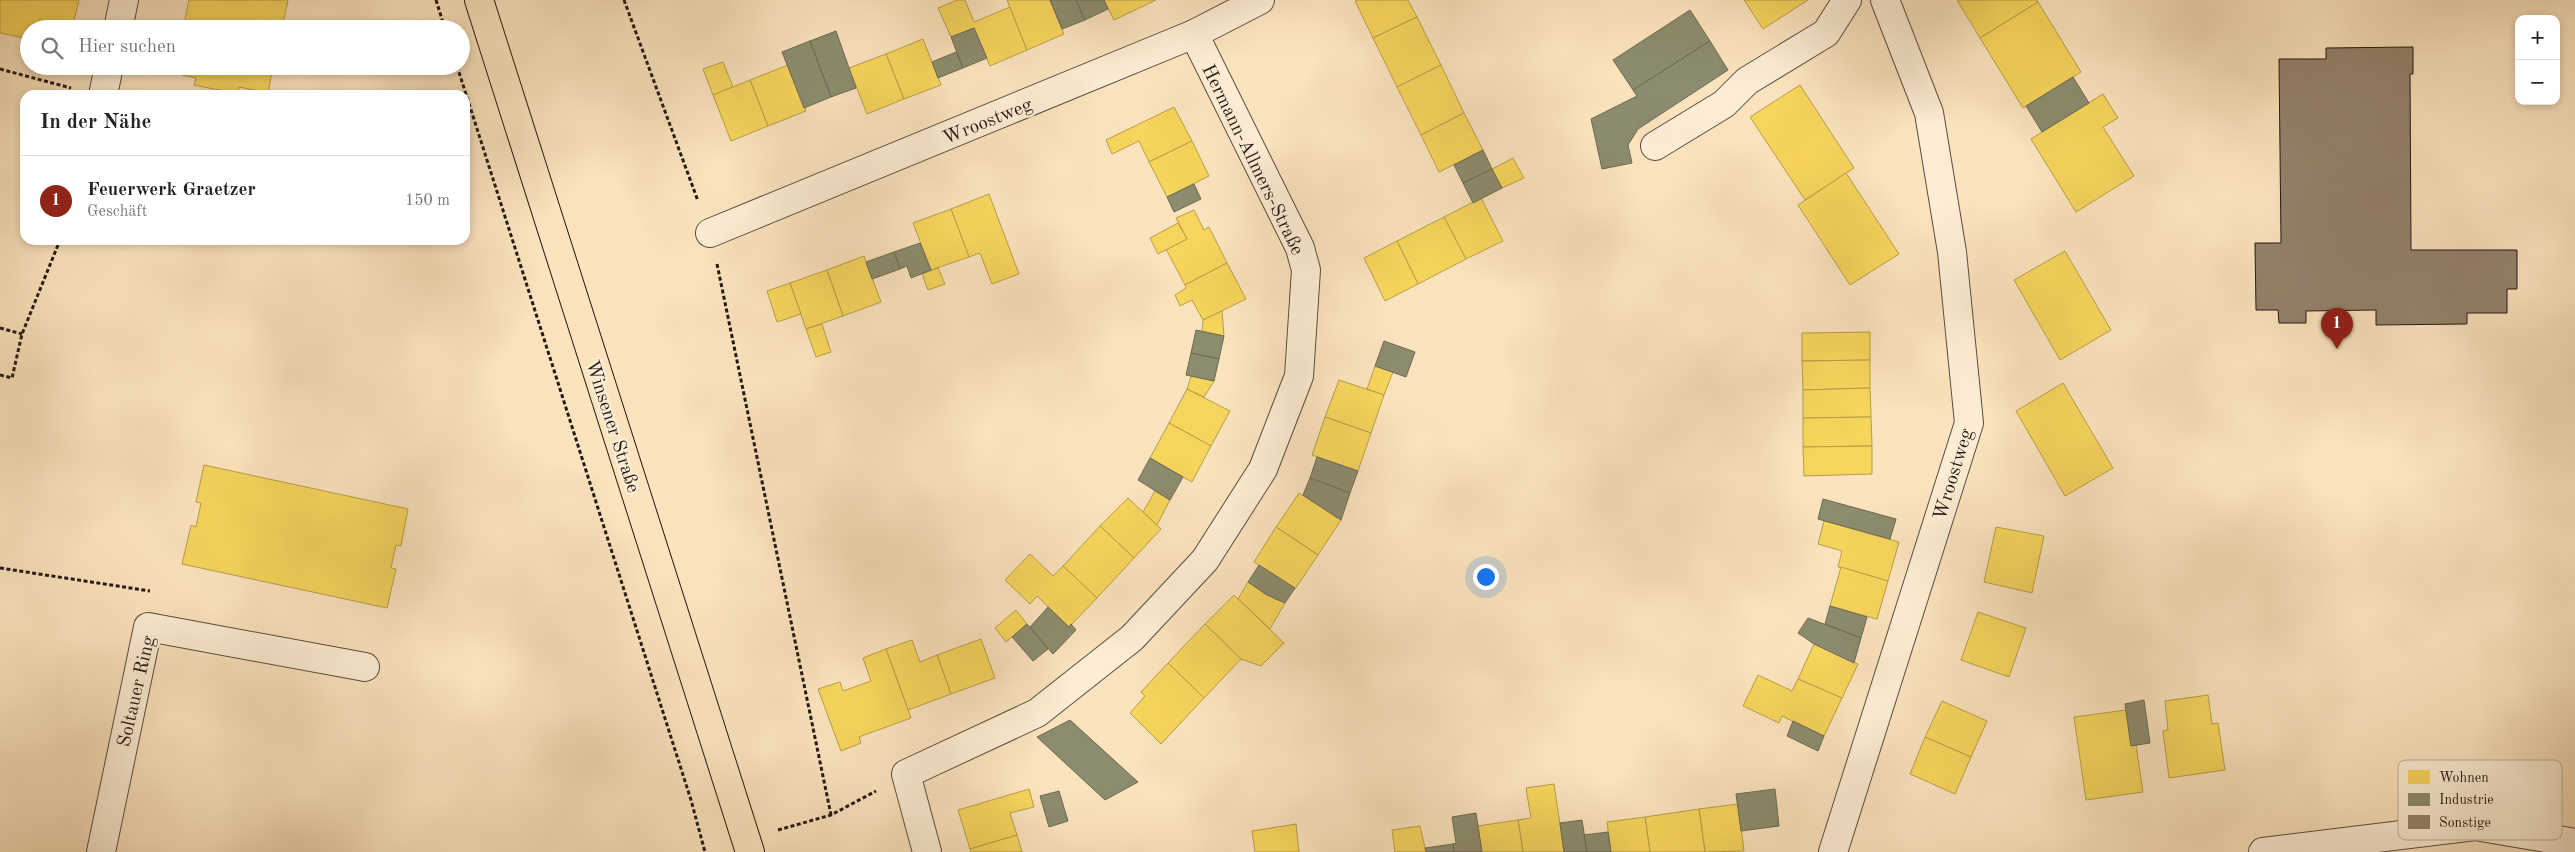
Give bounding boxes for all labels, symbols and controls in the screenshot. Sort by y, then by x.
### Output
map controls [2515,15,2560,105]
button: + [2515,15,2560,60]
search box [20,20,470,75]
icon: search [38,34,66,62]
text: Hier suchen [78,38,176,57]
button: − [2515,60,2560,105]
street label: Hermann-Allmers-Straße [1197,62,1306,258]
street label: Wroostweg [940,96,1036,149]
text: In der Nähe [40,112,151,133]
text: Feuerwerk Graetzer [87,181,256,200]
text: 1 [51,193,61,209]
text: 150 m [405,193,450,209]
text: Geschäft [87,204,147,220]
pin: 1 [2321,308,2353,349]
street label: Winsener Straße [581,358,642,495]
street label: Wroostweg [1931,426,1978,523]
your location [1473,564,1499,590]
street label: Soltauer Ring [115,633,160,749]
legend [2398,760,2562,840]
text: Wohnen [2439,771,2489,785]
text: Industrie [2439,793,2494,807]
text: Sonstige [2439,816,2491,830]

